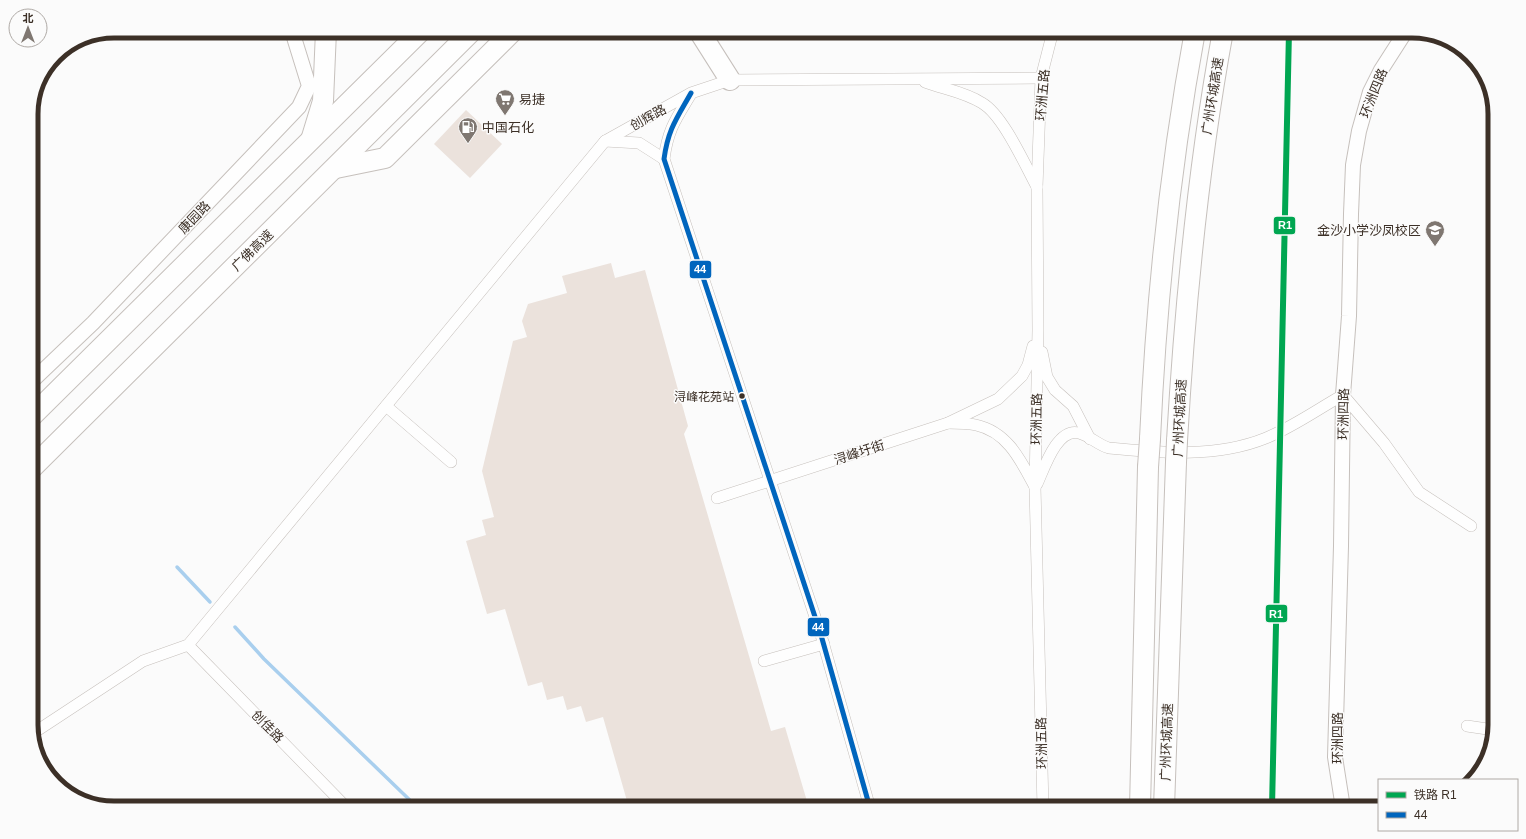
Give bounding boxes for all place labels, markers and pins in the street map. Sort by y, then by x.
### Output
supermarket icon: 易捷 [494,88,516,116]
place label: 易捷 [519,92,545,107]
fuel station icon: 中国石化 [457,116,479,144]
place label: 中国石化 [482,120,534,135]
school or university icon: 金沙小学沙凤校区 [1424,219,1446,247]
place label: 金沙小学沙凤校区 [1317,223,1421,238]
place label: 浔峰花苑站 [674,390,734,404]
marker: 浔峰花苑站 [737,391,747,401]

